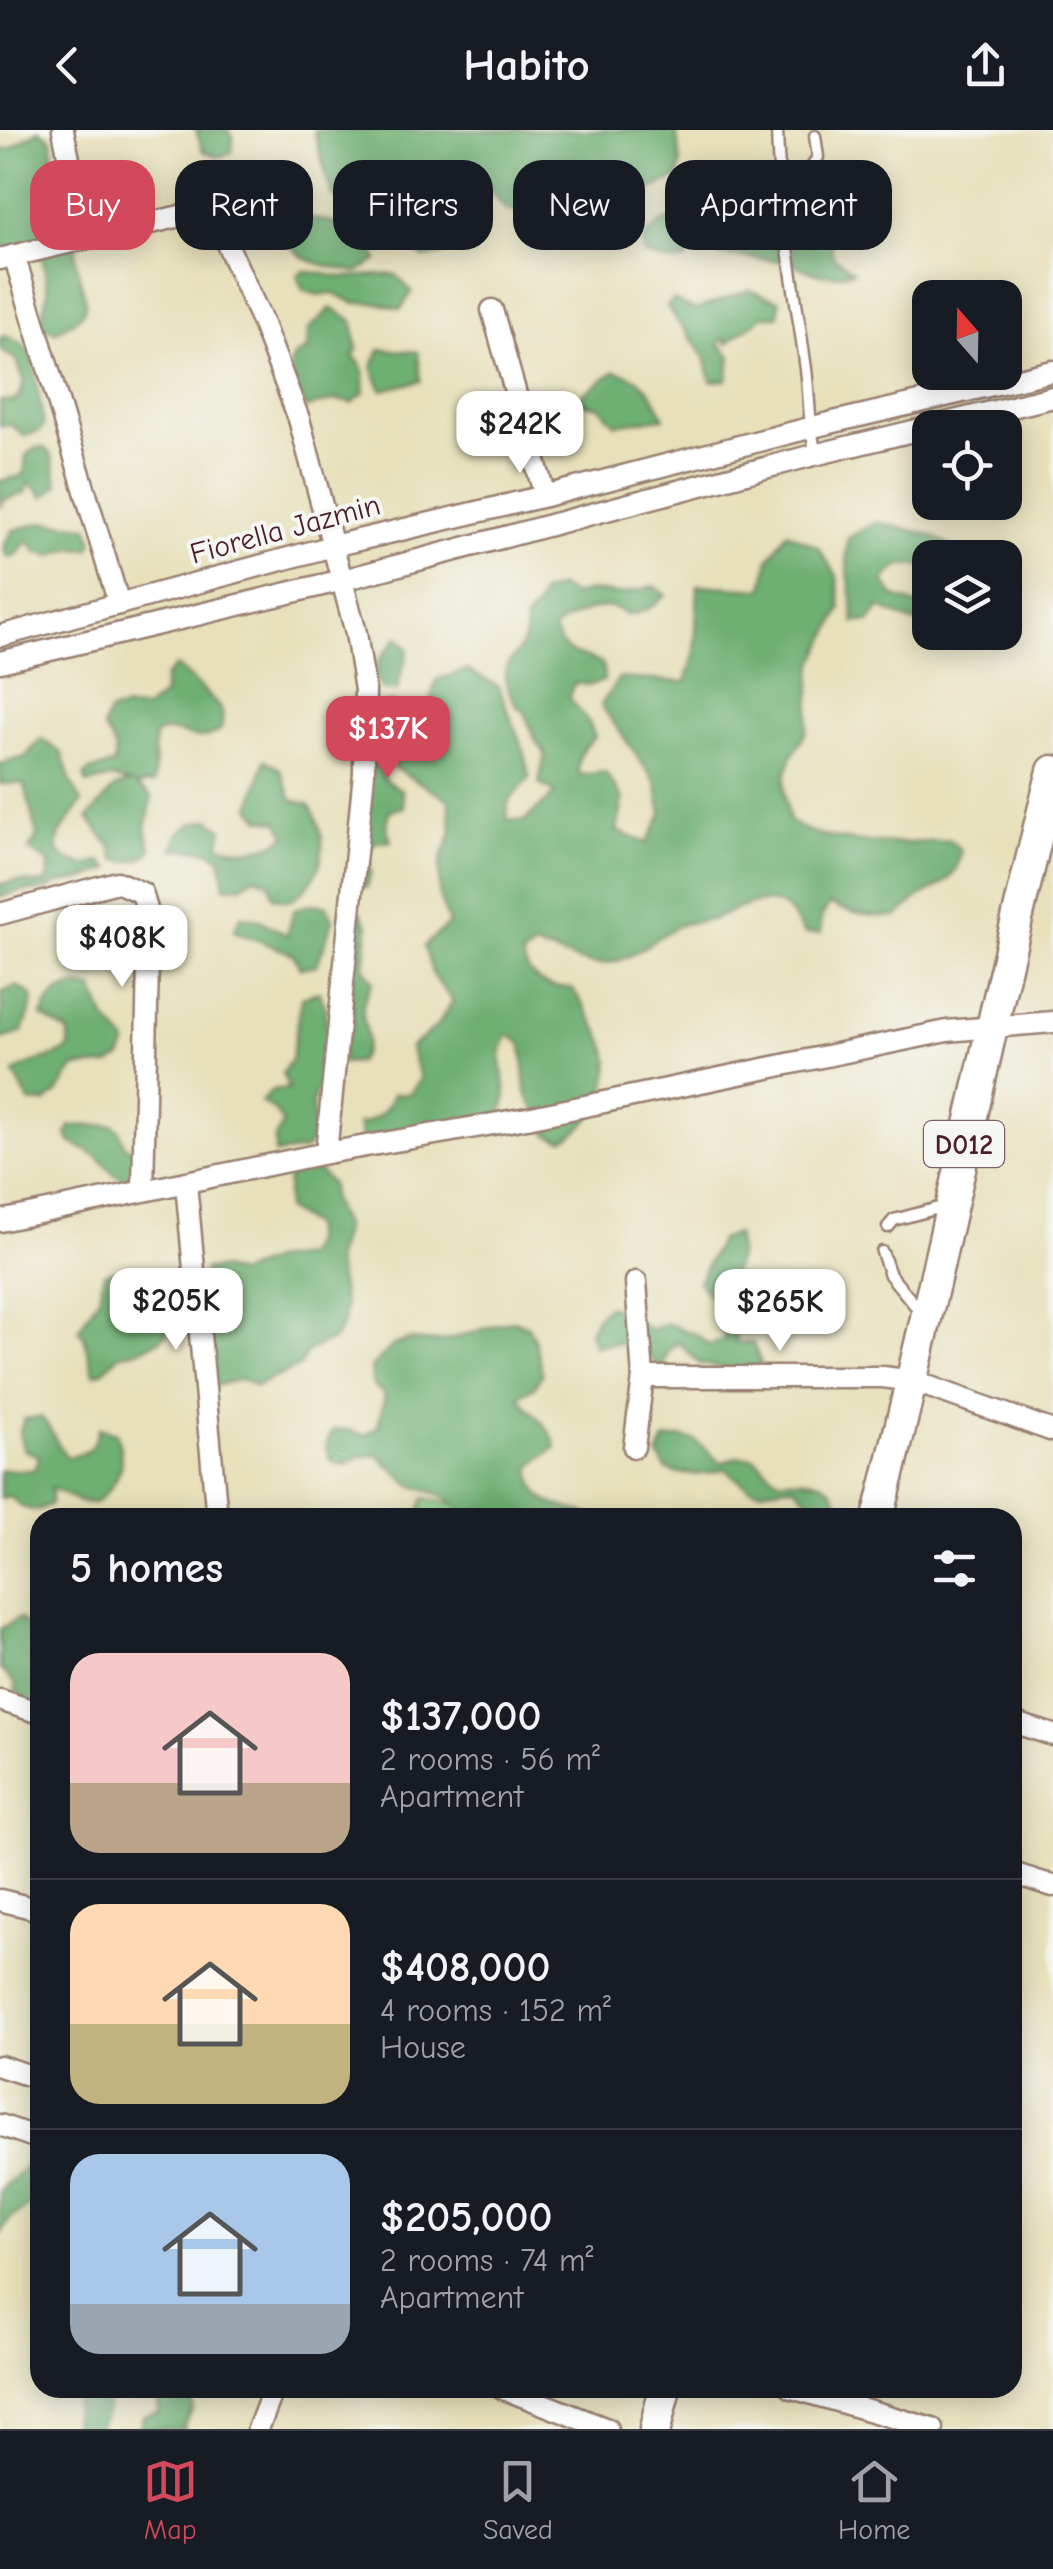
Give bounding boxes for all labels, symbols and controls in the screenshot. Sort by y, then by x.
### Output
icon: back [40,38,95,93]
icon: share [958,38,1013,93]
text: Habito [463,39,590,91]
chip: Buy [30,160,155,250]
chip: Rent [175,160,313,250]
chip: Filters [333,160,493,250]
chip: New [513,160,645,250]
chip: Apartment [665,160,892,250]
north arrow [912,280,1022,390]
map controls [912,280,1022,650]
pin: $242K [450,391,590,476]
text: $242K [478,405,562,442]
button: locate [912,410,1022,520]
street label: Fiorella Jazmin [186,487,384,572]
button: layers [912,540,1022,650]
pin: $137K [318,696,458,781]
text: $137K [348,710,428,747]
pin: $408K [52,905,192,990]
text: $408K [79,919,165,956]
road number: D012 [924,1121,1004,1167]
pin: $205K [106,1268,246,1353]
pin: $265K [710,1269,850,1354]
text: $205K [132,1282,220,1319]
text: $265K [737,1283,823,1320]
icon: filters [927,1541,982,1596]
text: 5 homes [70,1544,223,1593]
text: $137,000 [380,1692,542,1741]
icon: home [150,1693,270,1813]
text: 2 rooms · 56 m² [380,1741,600,1778]
text: Apartment [380,1778,523,1815]
text: $408,000 [380,1943,551,1992]
icon: home [150,1944,270,2064]
text: 4 rooms · 152 m² [380,1992,611,2029]
text: House [380,2029,466,2066]
text: $205,000 [380,2193,553,2242]
icon: home [150,2194,270,2314]
text: 2 rooms · 74 m² [380,2242,593,2279]
text: Apartment [380,2279,523,2316]
tab: Map [143,2454,198,2546]
tab: Saved [483,2454,553,2546]
tab: Home [838,2454,910,2546]

